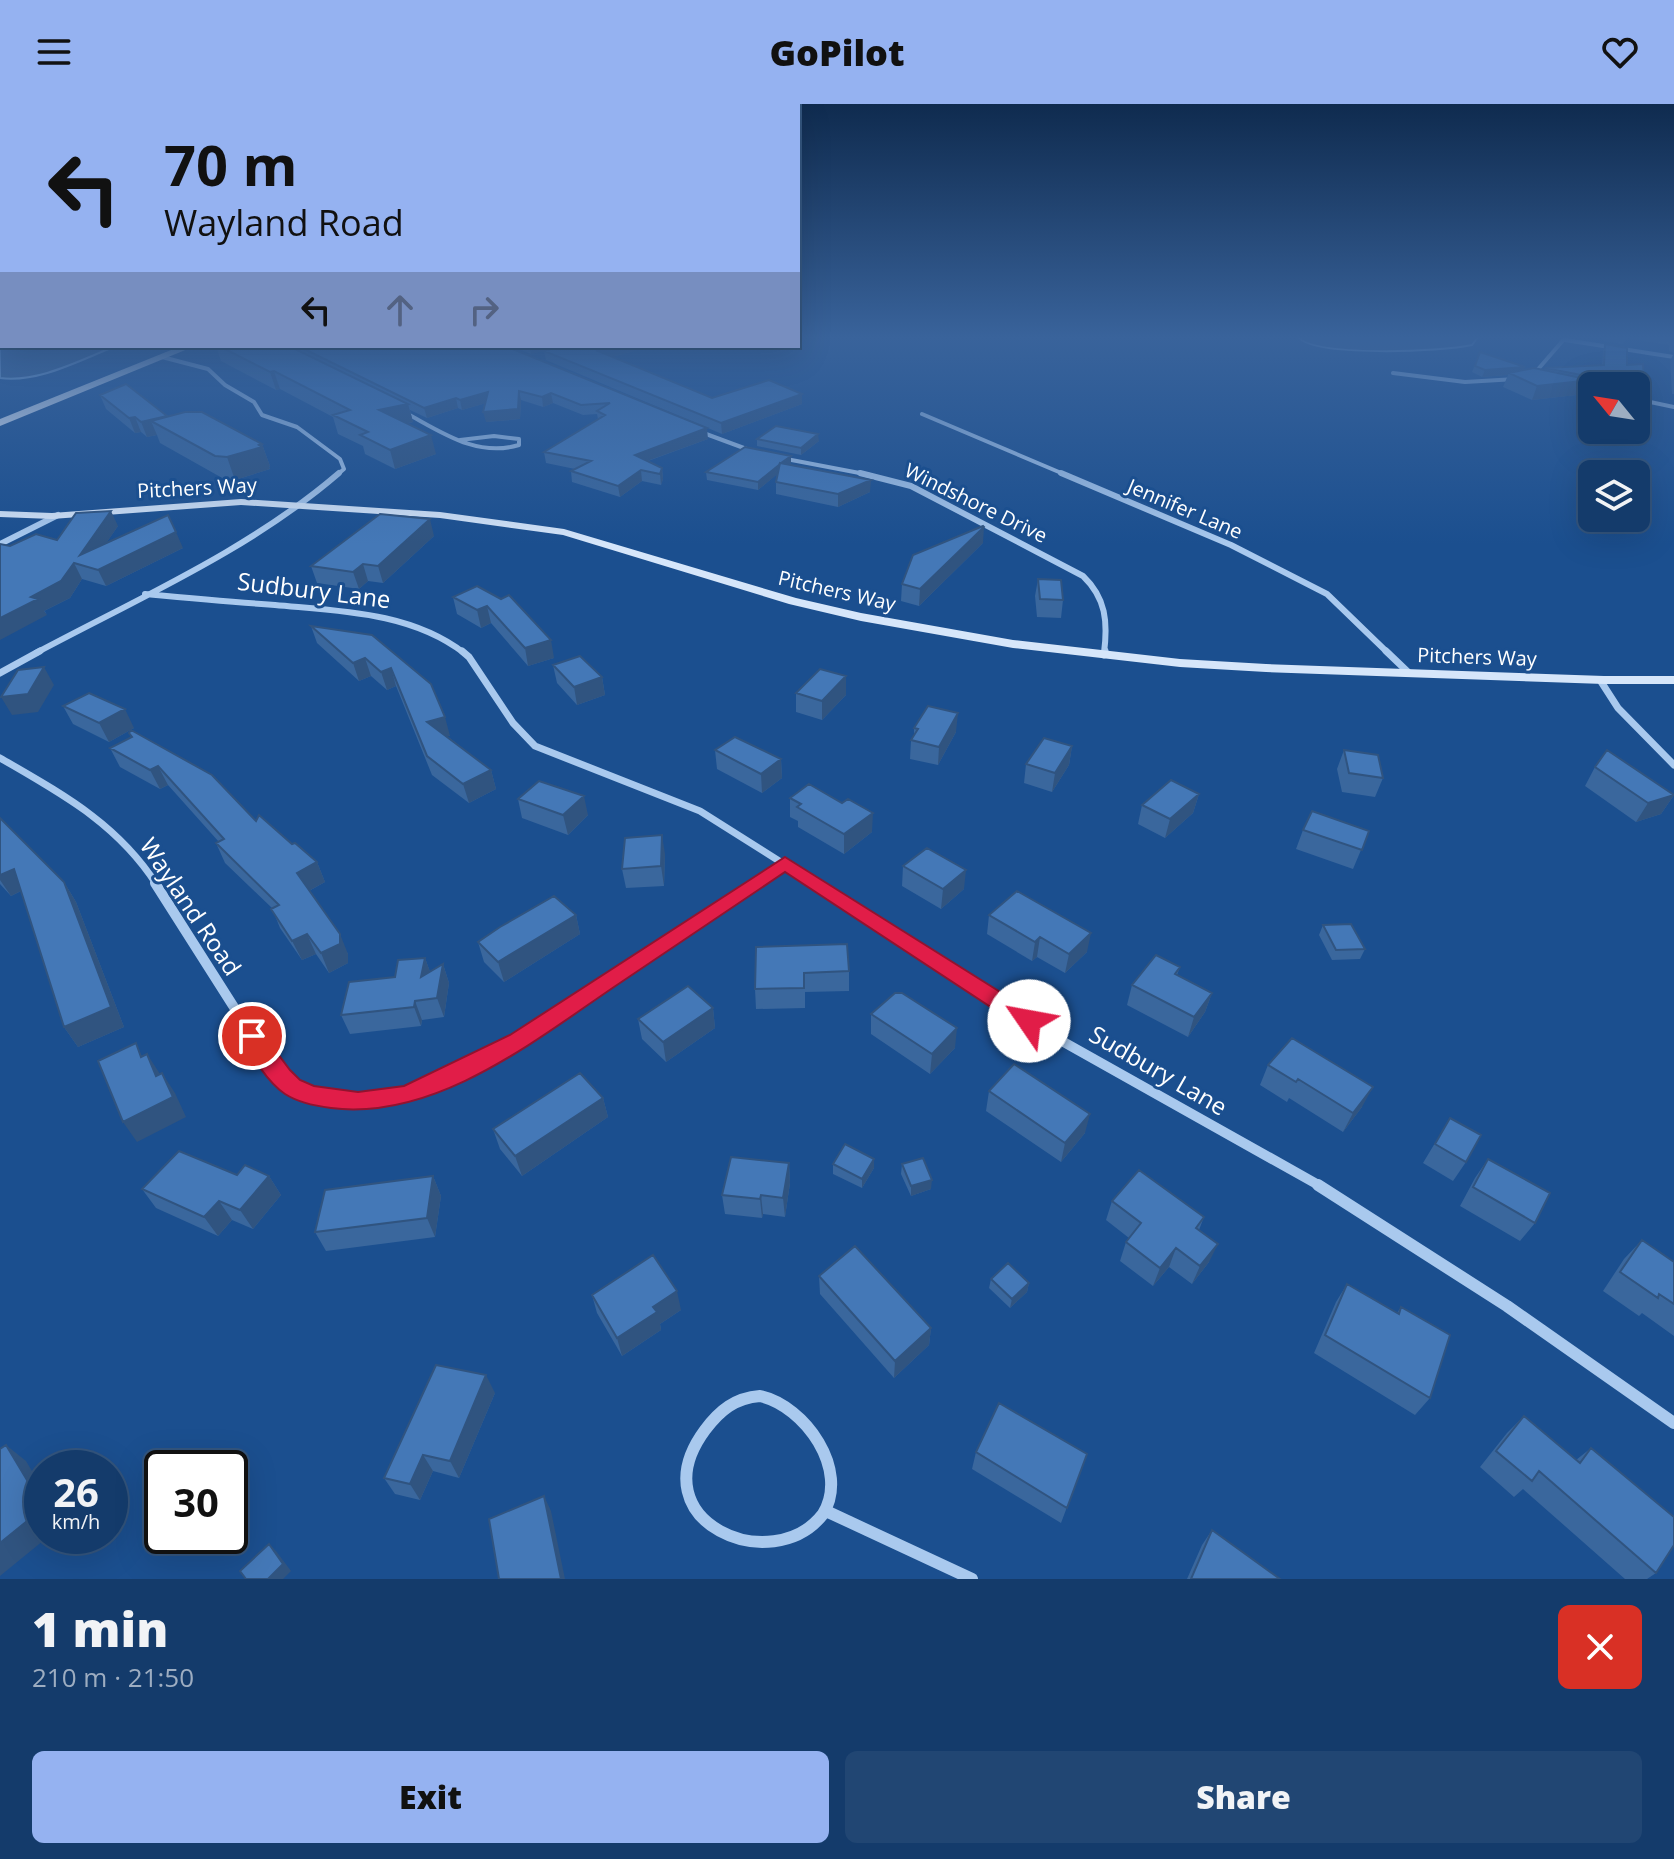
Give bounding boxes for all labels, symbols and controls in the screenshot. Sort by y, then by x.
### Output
text: GoPilot [769,28,905,77]
icon: menu [32,30,76,74]
icon: heart [1598,30,1642,74]
text: 70 m [164,126,298,202]
icon: left [32,136,136,240]
text: Wayland Road [164,198,404,247]
icon: left [294,288,338,332]
icon: ahead [378,288,422,332]
icon: right [462,288,506,332]
north arrow [1578,372,1650,444]
map controls [1578,372,1650,532]
street label: Windshore Drive [900,456,1052,549]
button: layers [1578,460,1650,532]
street label: Pitchers Way [136,471,258,504]
street label: Jennifer Lane [1122,471,1247,545]
street label: Sudbury Lane [236,564,393,615]
street label: Pitchers Way [776,564,899,617]
street label: Pitchers Way [1417,641,1538,672]
street label: Wayland Road [133,831,250,982]
position arrow [987,979,1071,1063]
pin [218,1002,286,1070]
icon: arrive [230,1014,274,1058]
street label: Sudbury Lane [1084,1017,1234,1123]
speed limit sign: 30 [144,1450,248,1554]
text: 26 [53,1464,99,1519]
text: km/h [52,1508,100,1535]
text: 1 min [32,1596,168,1661]
button: close [1558,1605,1642,1689]
text: 210 m · 21:50 [32,1659,194,1695]
button: Exit [32,1751,829,1843]
button: Share [845,1751,1642,1843]

